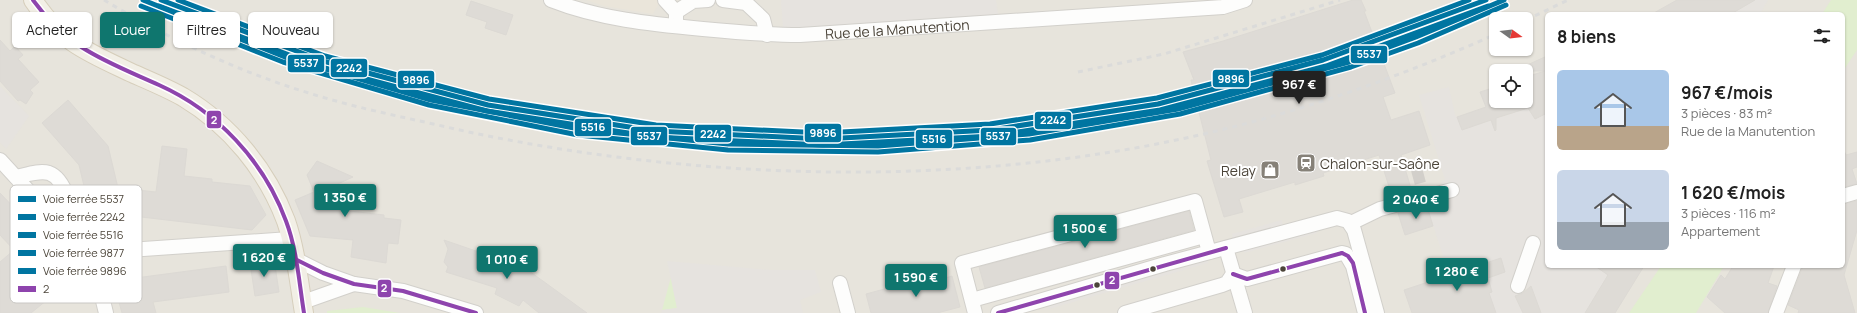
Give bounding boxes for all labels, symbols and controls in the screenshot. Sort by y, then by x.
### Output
chip: Acheter [12,12,92,48]
chip: Louer [100,12,165,48]
chip: Filtres [173,12,240,48]
chip: Nouveau [248,12,333,48]
north arrow [1489,12,1533,56]
map controls [1489,12,1533,108]
street label: Rue de la Manutention [824,14,970,43]
text: 8 biens [1557,25,1616,48]
icon: filters [1811,25,1833,47]
line badge: 5537 [1350,45,1388,64]
text: 5537 [1356,46,1382,61]
line badge: 5537 [287,54,325,73]
text: 5537 [293,55,319,70]
line badge: 2242 [330,58,368,78]
text: 2242 [336,60,362,75]
button: locate [1489,64,1533,108]
line badge: 9896 [1212,69,1250,88]
line badge: 9896 [397,70,435,89]
text: 9896 [1217,71,1245,86]
pin: 967 € [1271,71,1327,105]
text: 9896 [402,72,430,87]
text: 967 € [1282,75,1316,93]
text: 967 €/mois [1681,81,1773,104]
icon: home [1589,86,1637,134]
text: 3 pièces · 83 m² [1681,104,1772,122]
line badge: 2 [206,110,222,129]
line badge: 2242 [1034,111,1072,130]
text: 2 [211,112,217,127]
text: 2242 [1040,112,1066,127]
line badge: 5516 [574,118,612,137]
text: 5516 [581,119,605,134]
text: Rue de la Manutention [1681,122,1815,140]
line badge: 9896 [804,123,842,143]
line badge: 2242 [694,124,732,143]
text: 9896 [809,125,837,140]
line badge: 5537 [630,126,668,146]
text: 2242 [700,126,726,141]
line badge: 5537 [980,127,1017,146]
text: 5537 [636,128,662,143]
text: 5537 [985,128,1011,143]
line badge: 5516 [915,129,953,149]
text: 5516 [922,131,946,146]
station icon: Chalon-sur-Saône [1295,152,1317,174]
place label: Chalon-sur-Saône [1320,154,1440,173]
shop icon: Relay [1259,159,1281,181]
place label: Relay [1221,161,1257,180]
text: 1 620 €/mois [1681,181,1785,204]
pin: 1 350 € [308,184,382,218]
legend [10,185,142,303]
pin: 2 040 € [1379,186,1453,220]
icon: home [1589,186,1637,234]
text: 1 350 € [323,188,367,206]
text: 2 040 € [1393,190,1439,208]
text: Voie ferrée 5537 [43,191,124,206]
text: 3 pièces · 116 m² [1681,204,1776,222]
text: Voie ferrée 2242 [43,209,125,224]
pin: 1 500 € [1048,215,1122,249]
text: 1 500 € [1063,219,1107,237]
text: Appartement [1681,222,1760,240]
text: Voie ferrée 5516 [43,227,124,242]
pin: 1 620 € [227,244,301,278]
text: Voie ferrée 9877 [43,245,124,260]
pin: 1 010 € [470,246,544,280]
text: 1 620 € [242,248,286,266]
text: 1 010 € [486,250,528,268]
pin: 1 280 € [1420,258,1494,292]
text: 1 280 € [1435,262,1479,280]
text: Voie ferrée 9896 [43,263,127,278]
pin: 1 590 € [879,264,953,298]
unlabelled marker [1148,264,1158,274]
unlabelled marker [1278,264,1288,274]
text: 1 590 € [894,268,938,286]
line badge: 2 [1104,271,1120,290]
text: 2 [1109,272,1115,287]
line badge: 2 [377,279,392,298]
text: 2 [381,280,387,295]
unlabelled marker [1092,280,1102,290]
text: 2 [43,281,49,296]

